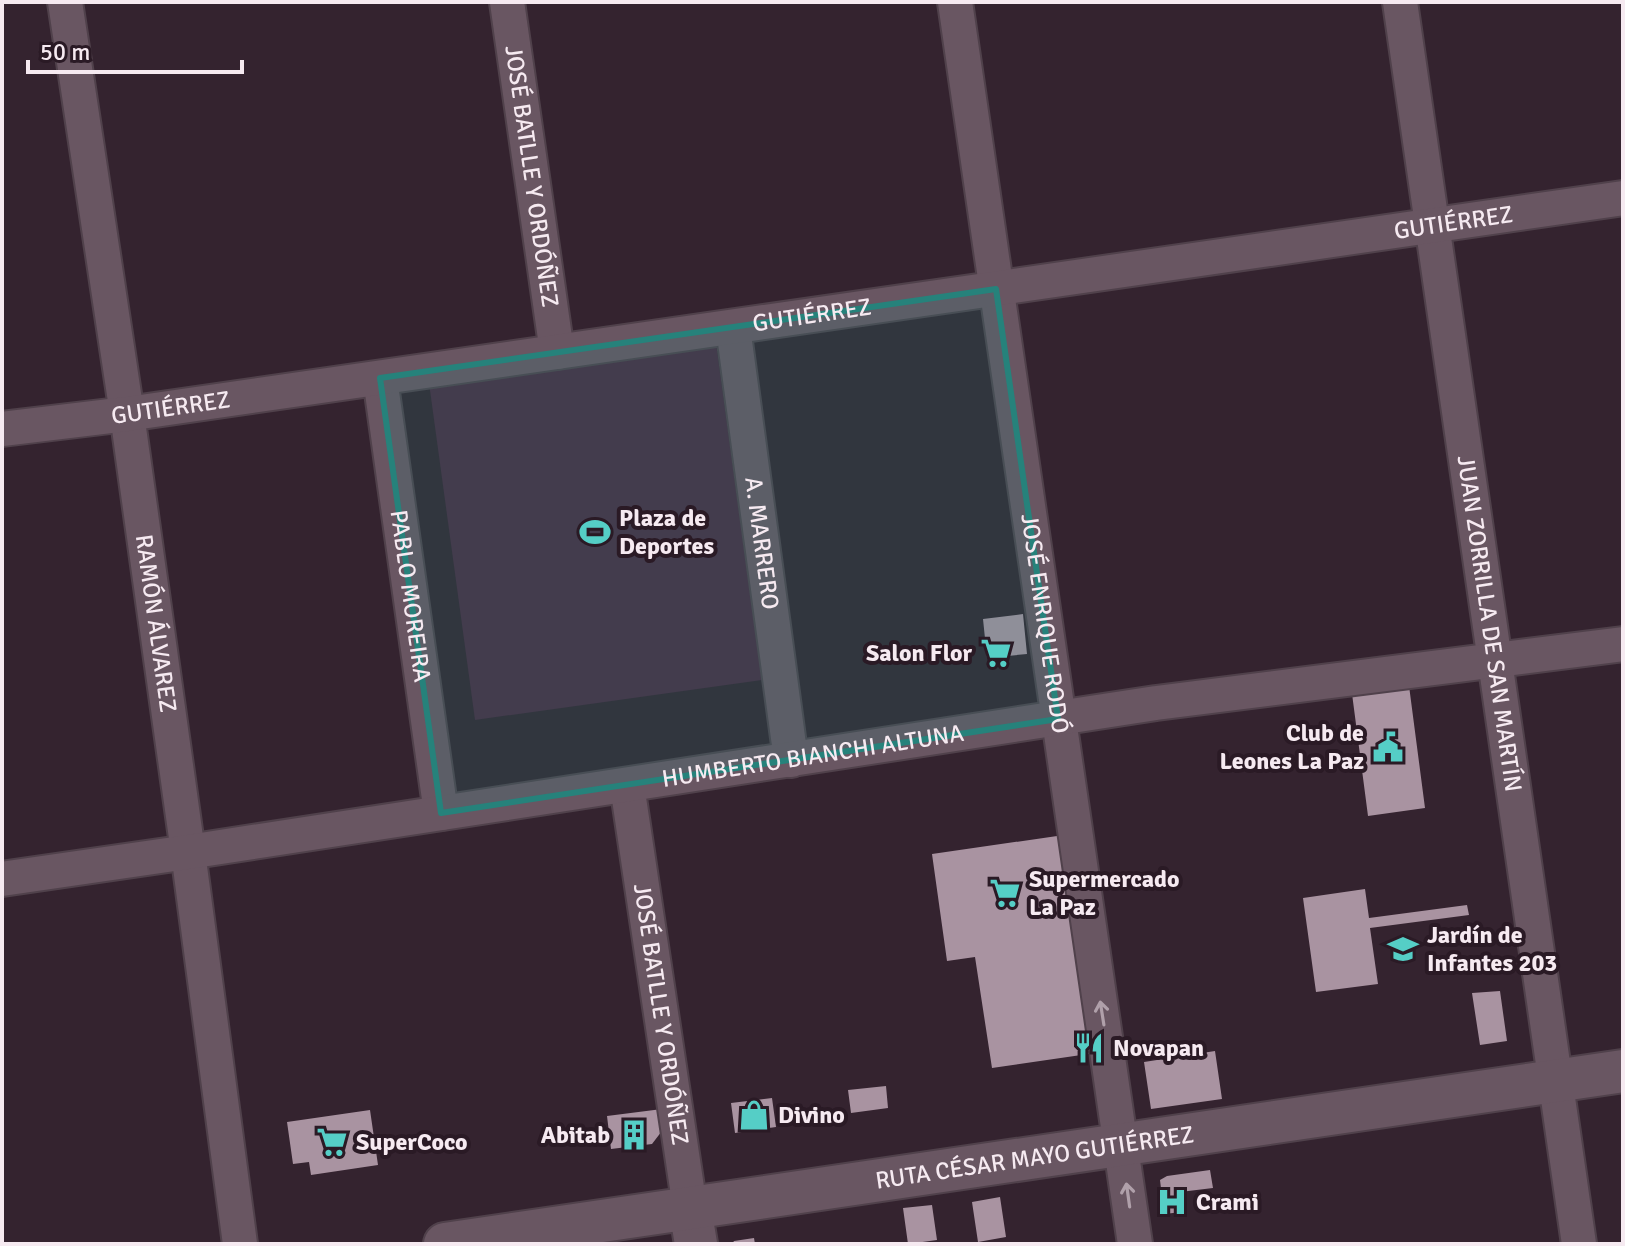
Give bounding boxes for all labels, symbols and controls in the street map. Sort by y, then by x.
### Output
scale bar [28,24,242,74]
text: 50 m [40,37,90,67]
street label: JOSÉ BATLLE Y ORDÓÑEZ [498,43,565,309]
street label: GUTIÉRREZ [1392,199,1515,246]
street label: GUTIÉRREZ [751,292,873,339]
street label: GUTIÉRREZ [109,384,232,431]
street label: JUAN ZORRILLA DE SAN MARTÍN [1451,454,1529,794]
street label: A. MARRERO [738,475,786,611]
place label: Plaza de Deportes [619,503,715,561]
street label: PABLO MOREIRA [384,508,438,684]
street label: JOSÉ ENRIQUE RODÓ [1014,512,1076,735]
sports icon: Plaza de Deportes [578,515,612,549]
street label: RAMÓN ÁLVAREZ [129,532,183,714]
supermarket icon: Salon Flor [979,636,1013,670]
place label: Salon Flor [866,638,972,668]
street label: HUMBERTO BIANCHI ALTUNA [660,718,966,794]
place label: Club de Leones La Paz [1219,718,1364,776]
public building icon: Club de Leones La Paz [1371,730,1405,764]
place label: Supermercado La Paz [1029,864,1179,922]
supermarket icon: Supermercado La Paz [988,876,1022,910]
street label: JOSÉ BATLLE Y ORDÓÑEZ [627,882,695,1147]
place label: Jardín de Infantes 203 [1427,920,1557,978]
school or university icon: Jardín de Infantes 203 [1386,932,1420,966]
one-way arrow [1094,1000,1109,1026]
restaurant icon: Novapan [1072,1031,1106,1065]
place label: Novapan [1113,1033,1204,1063]
shop icon: Divino [737,1098,771,1132]
place label: Divino [778,1100,845,1130]
building icon: Abitab [617,1118,651,1152]
street label: RUTA CÉSAR MAYO GUTIÉRREZ [873,1119,1196,1196]
place label: Abitab [541,1120,610,1150]
supermarket icon: SuperCoco [315,1125,349,1159]
place label: SuperCoco [356,1127,468,1157]
one-way arrow [1121,1182,1136,1208]
hospital icon: Crami [1155,1185,1189,1219]
place label: Crami [1196,1187,1259,1217]

